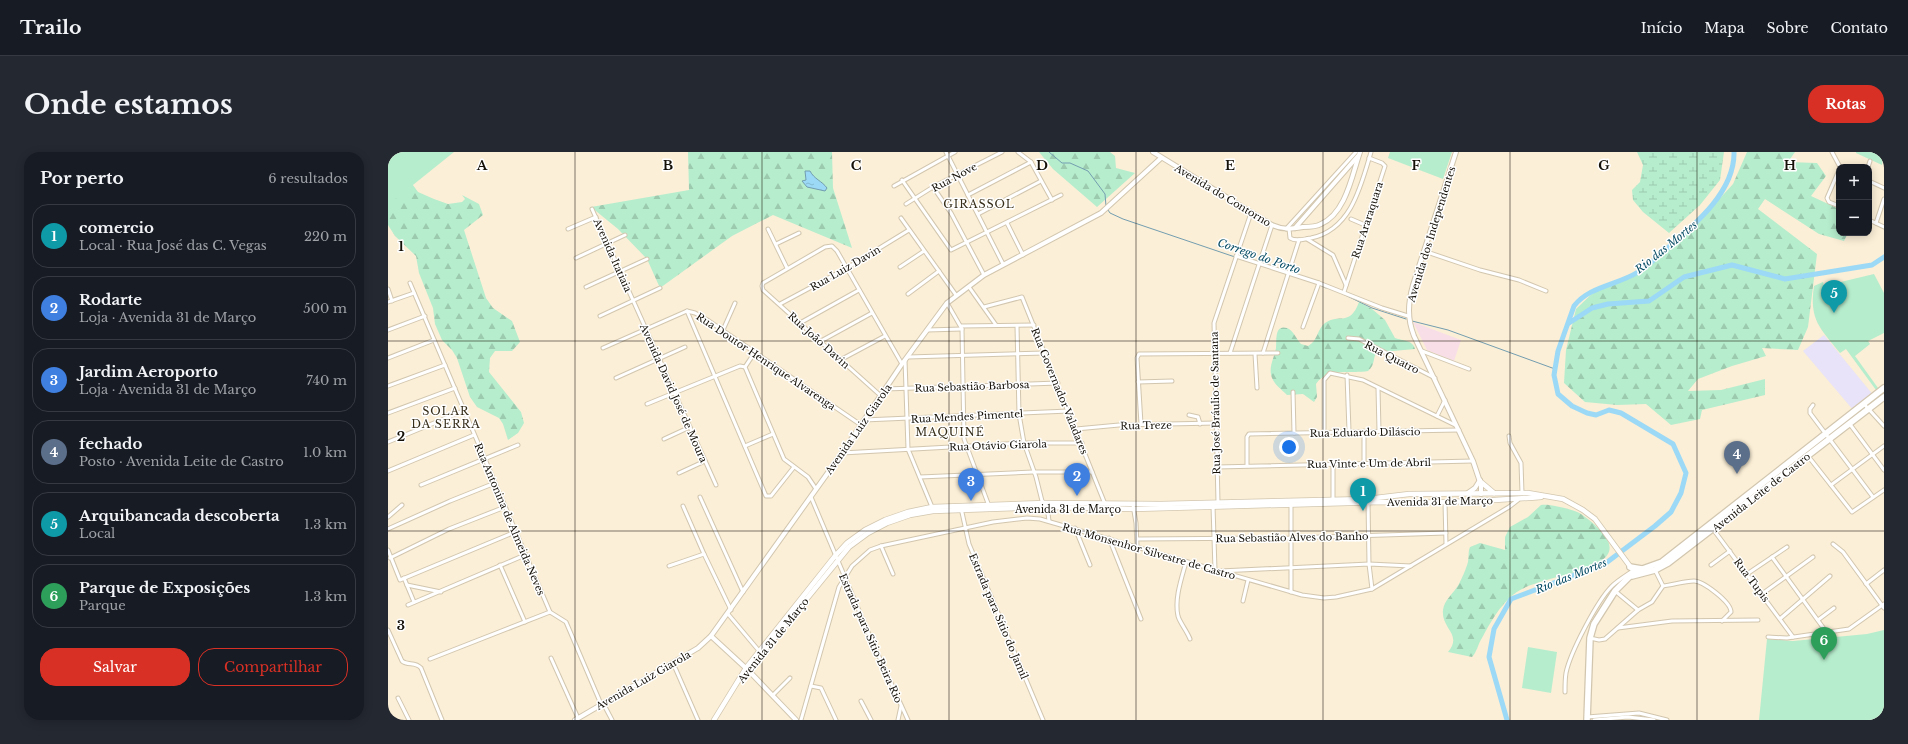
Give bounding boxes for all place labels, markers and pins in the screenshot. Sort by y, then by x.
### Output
pin: 5 [1821,280,1847,313]
pin: 4 [1724,441,1750,474]
pin: 2 [1064,463,1090,496]
pin: 3 [958,468,984,501]
pin: 1 [1350,478,1376,511]
pin: 6 [1811,627,1837,660]

